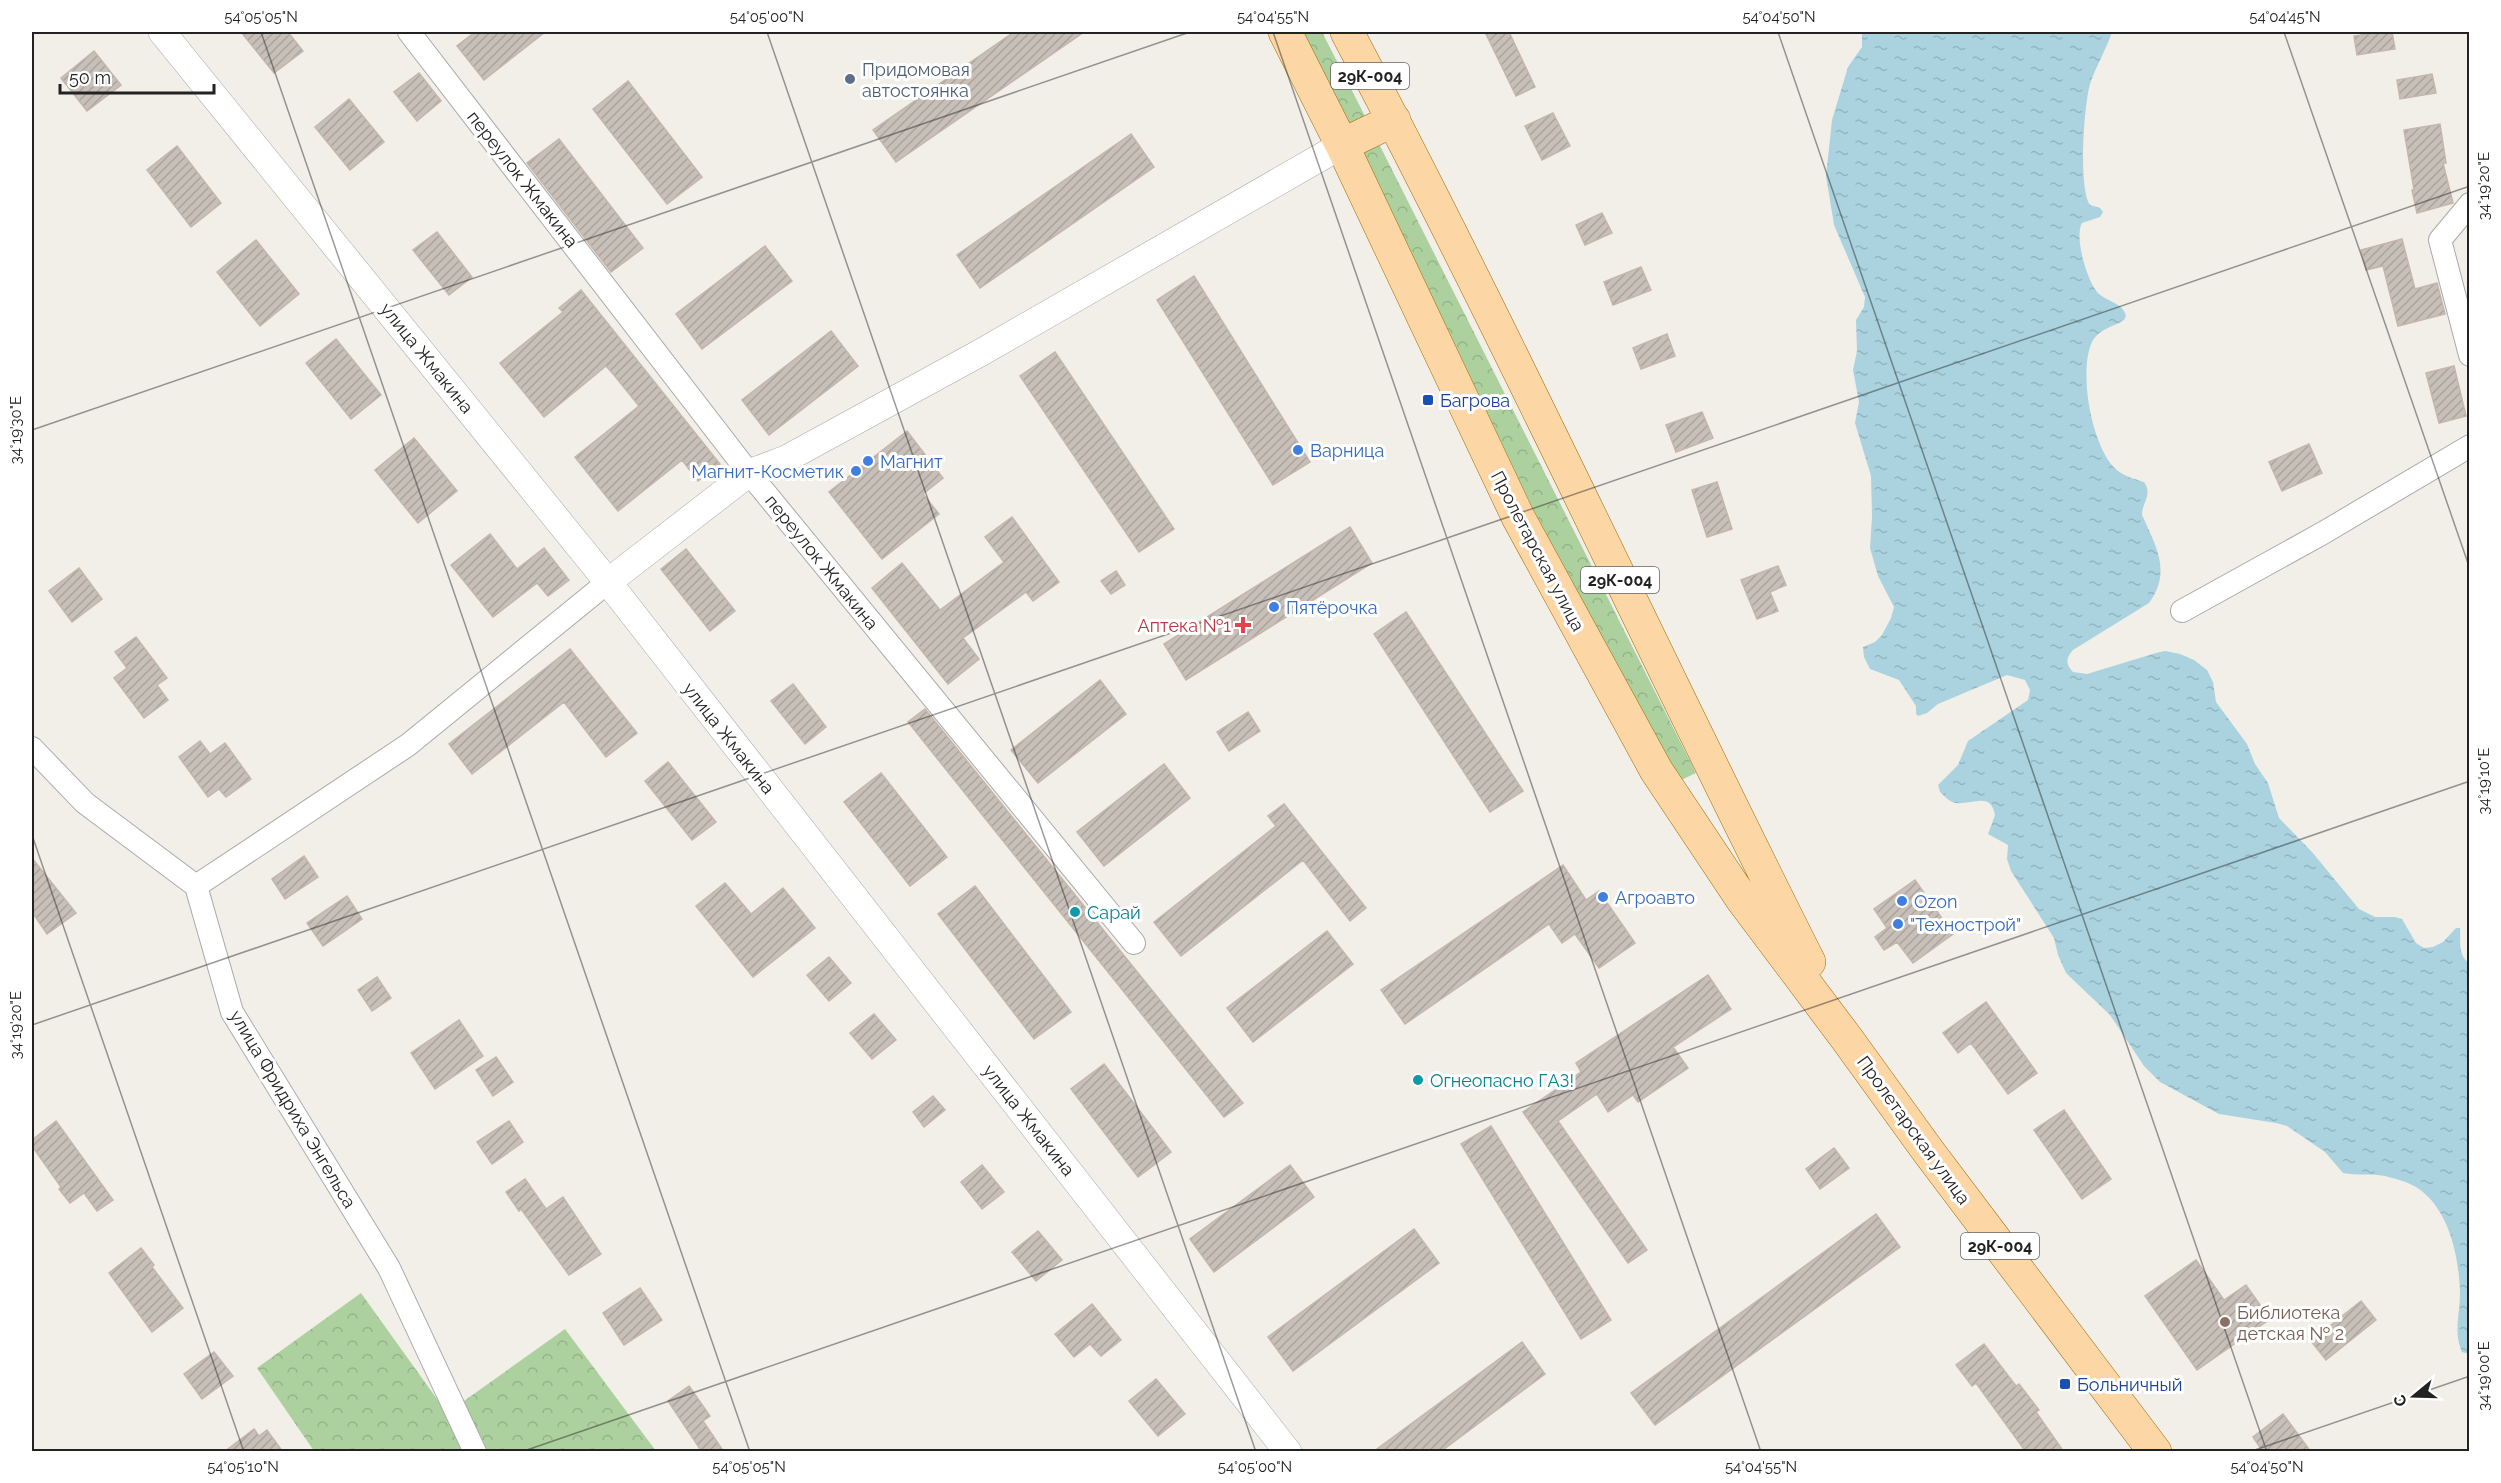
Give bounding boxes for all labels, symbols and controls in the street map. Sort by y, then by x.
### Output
text: 54°05'05"N [224,8,298,26]
text: 54°05'00"N [730,8,804,26]
text: 54°04'55"N [1237,8,1309,26]
text: 54°04'50"N [1742,8,1816,26]
text: 54°04'45"N [2249,8,2321,26]
scale bar [60,57,214,95]
place label: Придомовая автостоянка [862,59,970,101]
road number: 29К-004 [1331,63,1409,89]
text: 50 m [69,67,111,88]
marker: Придомовая автостоянка [843,72,857,86]
street label: переулок Жмакина [463,107,583,251]
text: 34°19'20"E [2475,152,2493,220]
street label: улица Жмакина [376,299,478,417]
place label: Багрова [1440,390,1510,411]
marker: Багрова [1421,393,1435,407]
text: 34°19'30"E [7,396,25,464]
place label: Варница [1310,440,1384,461]
marker: Варница [1291,443,1305,457]
place label: Магнит [880,451,943,472]
marker: Магнит [861,454,875,468]
place label: Магнит-Косметик [691,461,844,482]
marker: Магнит-Косметик [849,464,863,478]
street label: Пролетарская улица [1487,467,1589,635]
street label: переулок Жмакина [761,490,883,634]
road number: 29К-004 [1581,567,1659,593]
place label: Пятёрочка [1286,597,1378,618]
marker: Пятёрочка [1267,600,1281,614]
place label: Аптека №1 [1138,615,1231,636]
marker: Аптека №1 [1236,618,1250,632]
street label: улица Жмакина [679,678,779,798]
text: 34°19'10"E [2475,748,2493,814]
place label: Агроавто [1615,887,1695,908]
marker: Агроавто [1596,890,1610,904]
place label: Ozon [1914,891,1957,912]
marker: Ozon [1895,894,1909,908]
place label: Сарай [1087,902,1141,923]
marker: Сарай [1068,905,1082,919]
place label: "Технострой" [1910,914,2021,935]
marker: "Технострой" [1891,917,1905,931]
text: 34°19'20"E [7,991,25,1059]
street label: улица Фридриха Энгельса [225,1006,361,1212]
street label: Пролетарская улица [1853,1052,1975,1208]
street label: улица Жмакина [979,1060,1079,1180]
place label: Огнеопасно ГАЗ! [1430,1070,1574,1091]
marker: Огнеопасно ГАЗ! [1411,1073,1425,1087]
road number: 29К-004 [1961,1233,2039,1259]
place label: Библиотека детская № 2 [2237,1302,2344,1344]
marker: Библиотека детская № 2 [2218,1315,2232,1329]
text: 34°19'00"E [2475,1341,2493,1411]
north arrow [2384,1366,2444,1426]
place label: Больничный [2077,1374,2182,1395]
marker: Больничный [2058,1377,2072,1391]
text: С [2390,1392,2411,1409]
text: 54°05'10"N [207,1458,279,1476]
text: 54°05'05"N [712,1458,786,1476]
text: 54°05'00"N [1218,1458,1292,1476]
text: 54°04'55"N [1725,1458,1797,1476]
text: 54°04'50"N [2230,1458,2304,1476]

